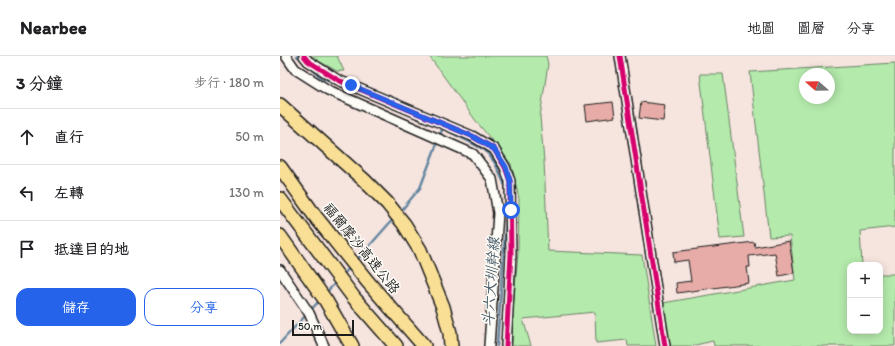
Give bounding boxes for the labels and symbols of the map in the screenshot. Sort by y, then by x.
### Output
north arrow [799,68,835,104]
route end [342,76,360,94]
street label: 福爾摩沙高速公路 [320,199,403,297]
route start [502,201,520,219]
water label: 斗六大圳幹線 [479,235,503,328]
scale bar [292,318,354,337]

